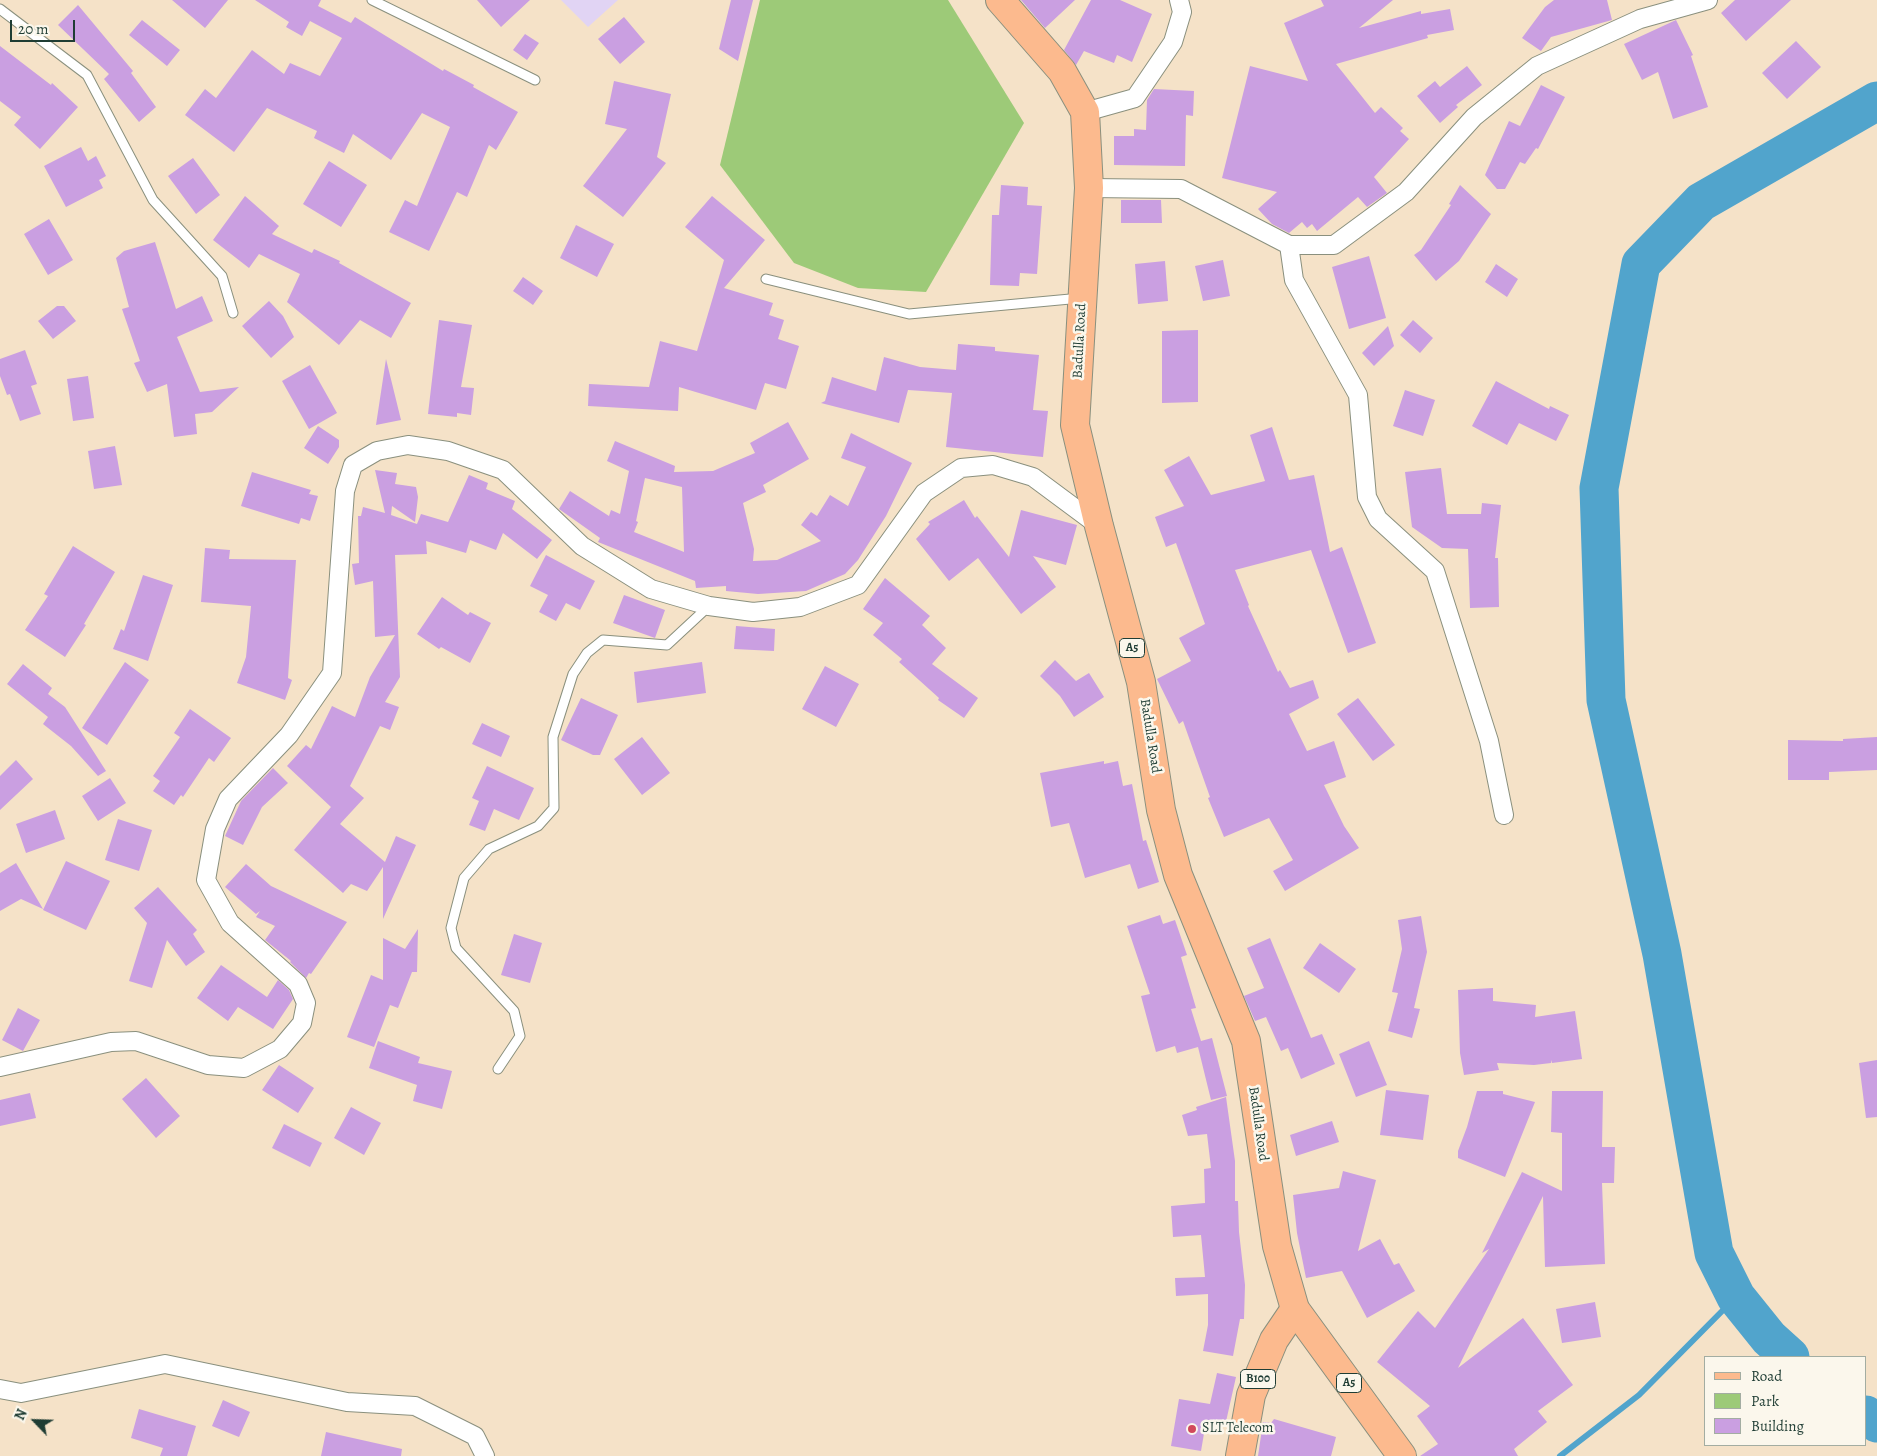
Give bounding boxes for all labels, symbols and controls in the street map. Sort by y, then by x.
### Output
scale bar [12,10,78,42]
text: 20 m [18,19,49,39]
street label: Badulla Road [1070,303,1090,379]
road number: A5 [1120,638,1144,658]
street label: Badulla Road [1136,698,1164,774]
street label: Badulla Road [1244,1086,1272,1162]
legend [1704,1356,1867,1446]
text: Road [1751,1366,1782,1386]
road number: B100 [1240,1370,1276,1388]
road number: A5 [1336,1374,1362,1392]
text: Park [1751,1391,1779,1411]
north arrow [10,1396,60,1446]
text: N [10,1406,32,1423]
text: Building [1751,1416,1804,1436]
place label: SLT Telecom [1202,1421,1273,1437]
marker: SLT Telecom [1186,1423,1198,1435]

